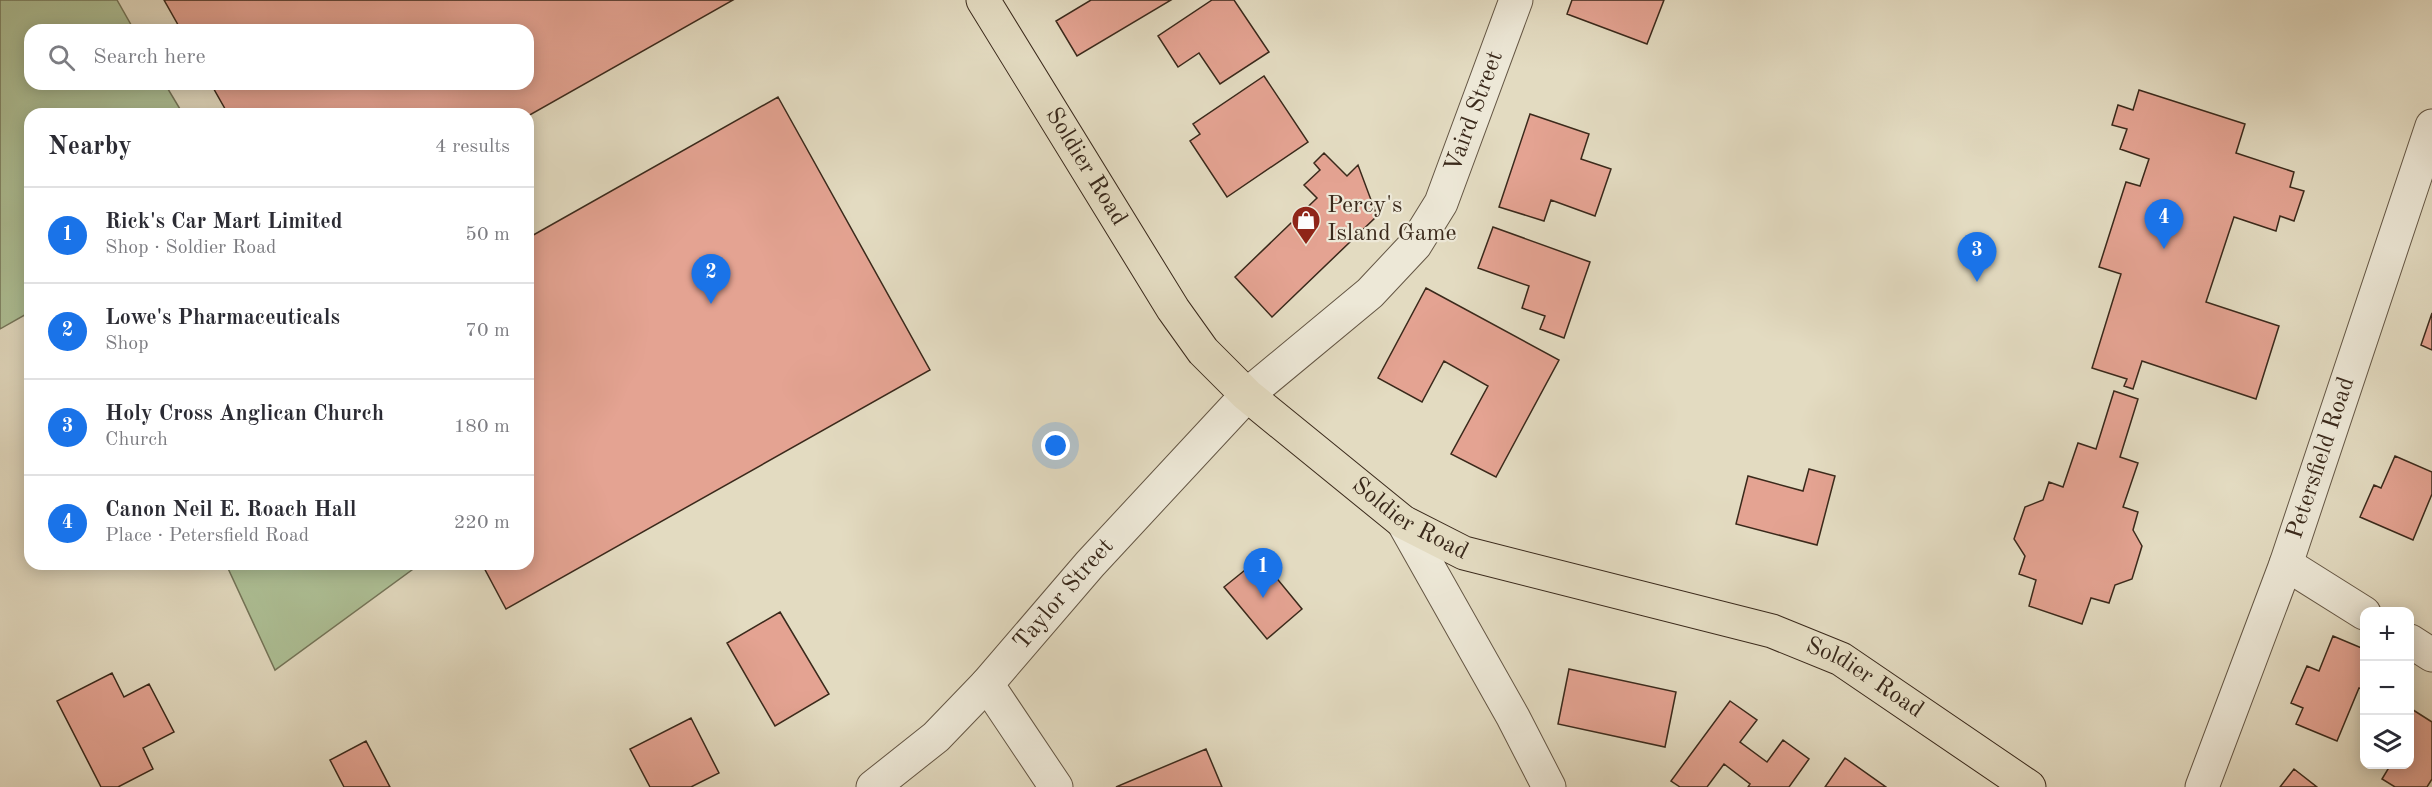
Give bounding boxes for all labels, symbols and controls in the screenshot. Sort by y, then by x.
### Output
search box [24,24,534,90]
icon: search [45,41,78,74]
text: Search here [93,46,206,68]
street label: Vaird Street [1441,48,1508,176]
street label: Soldier Road [1041,104,1131,230]
text: Nearby [48,134,132,160]
text: 4 results [435,137,510,157]
place label: Percy's Island Game [1327,194,1457,246]
pin: 4 [2144,200,2184,249]
shop icon: Percy's Island Game [1290,204,1322,246]
text: Rick's Car Mart Limited [105,211,343,233]
text: 1 [62,225,73,245]
text: 50 m [465,225,510,245]
pin: 3 [1958,232,1996,282]
text: Shop · Soldier Road [105,238,276,258]
pin: 2 [692,254,730,304]
text: Lowe's Pharmaceuticals [105,307,340,329]
text: 2 [62,321,73,341]
text: 70 m [465,321,510,341]
text: Shop [105,334,149,354]
street label: Petersfield Road [2283,374,2359,542]
text: Holy Cross Anglican Church [105,403,384,425]
text: 3 [62,417,73,437]
text: 180 m [454,417,510,437]
text: Church [105,430,168,450]
your location [1041,431,1070,460]
street label: Soldier Road [1347,473,1472,565]
text: Canon Neil E. Roach Hall [105,499,357,521]
text: 4 [62,513,73,533]
text: 220 m [454,513,510,533]
text: Place · Petersfield Road [105,526,309,546]
street label: Taylor Street [1010,534,1119,655]
pin: 1 [1244,548,1282,598]
map controls [2360,607,2414,769]
button: + [2360,607,2414,661]
street label: Soldier Road [1802,634,1927,723]
button: − [2360,661,2414,715]
button: layers [2360,715,2414,769]

